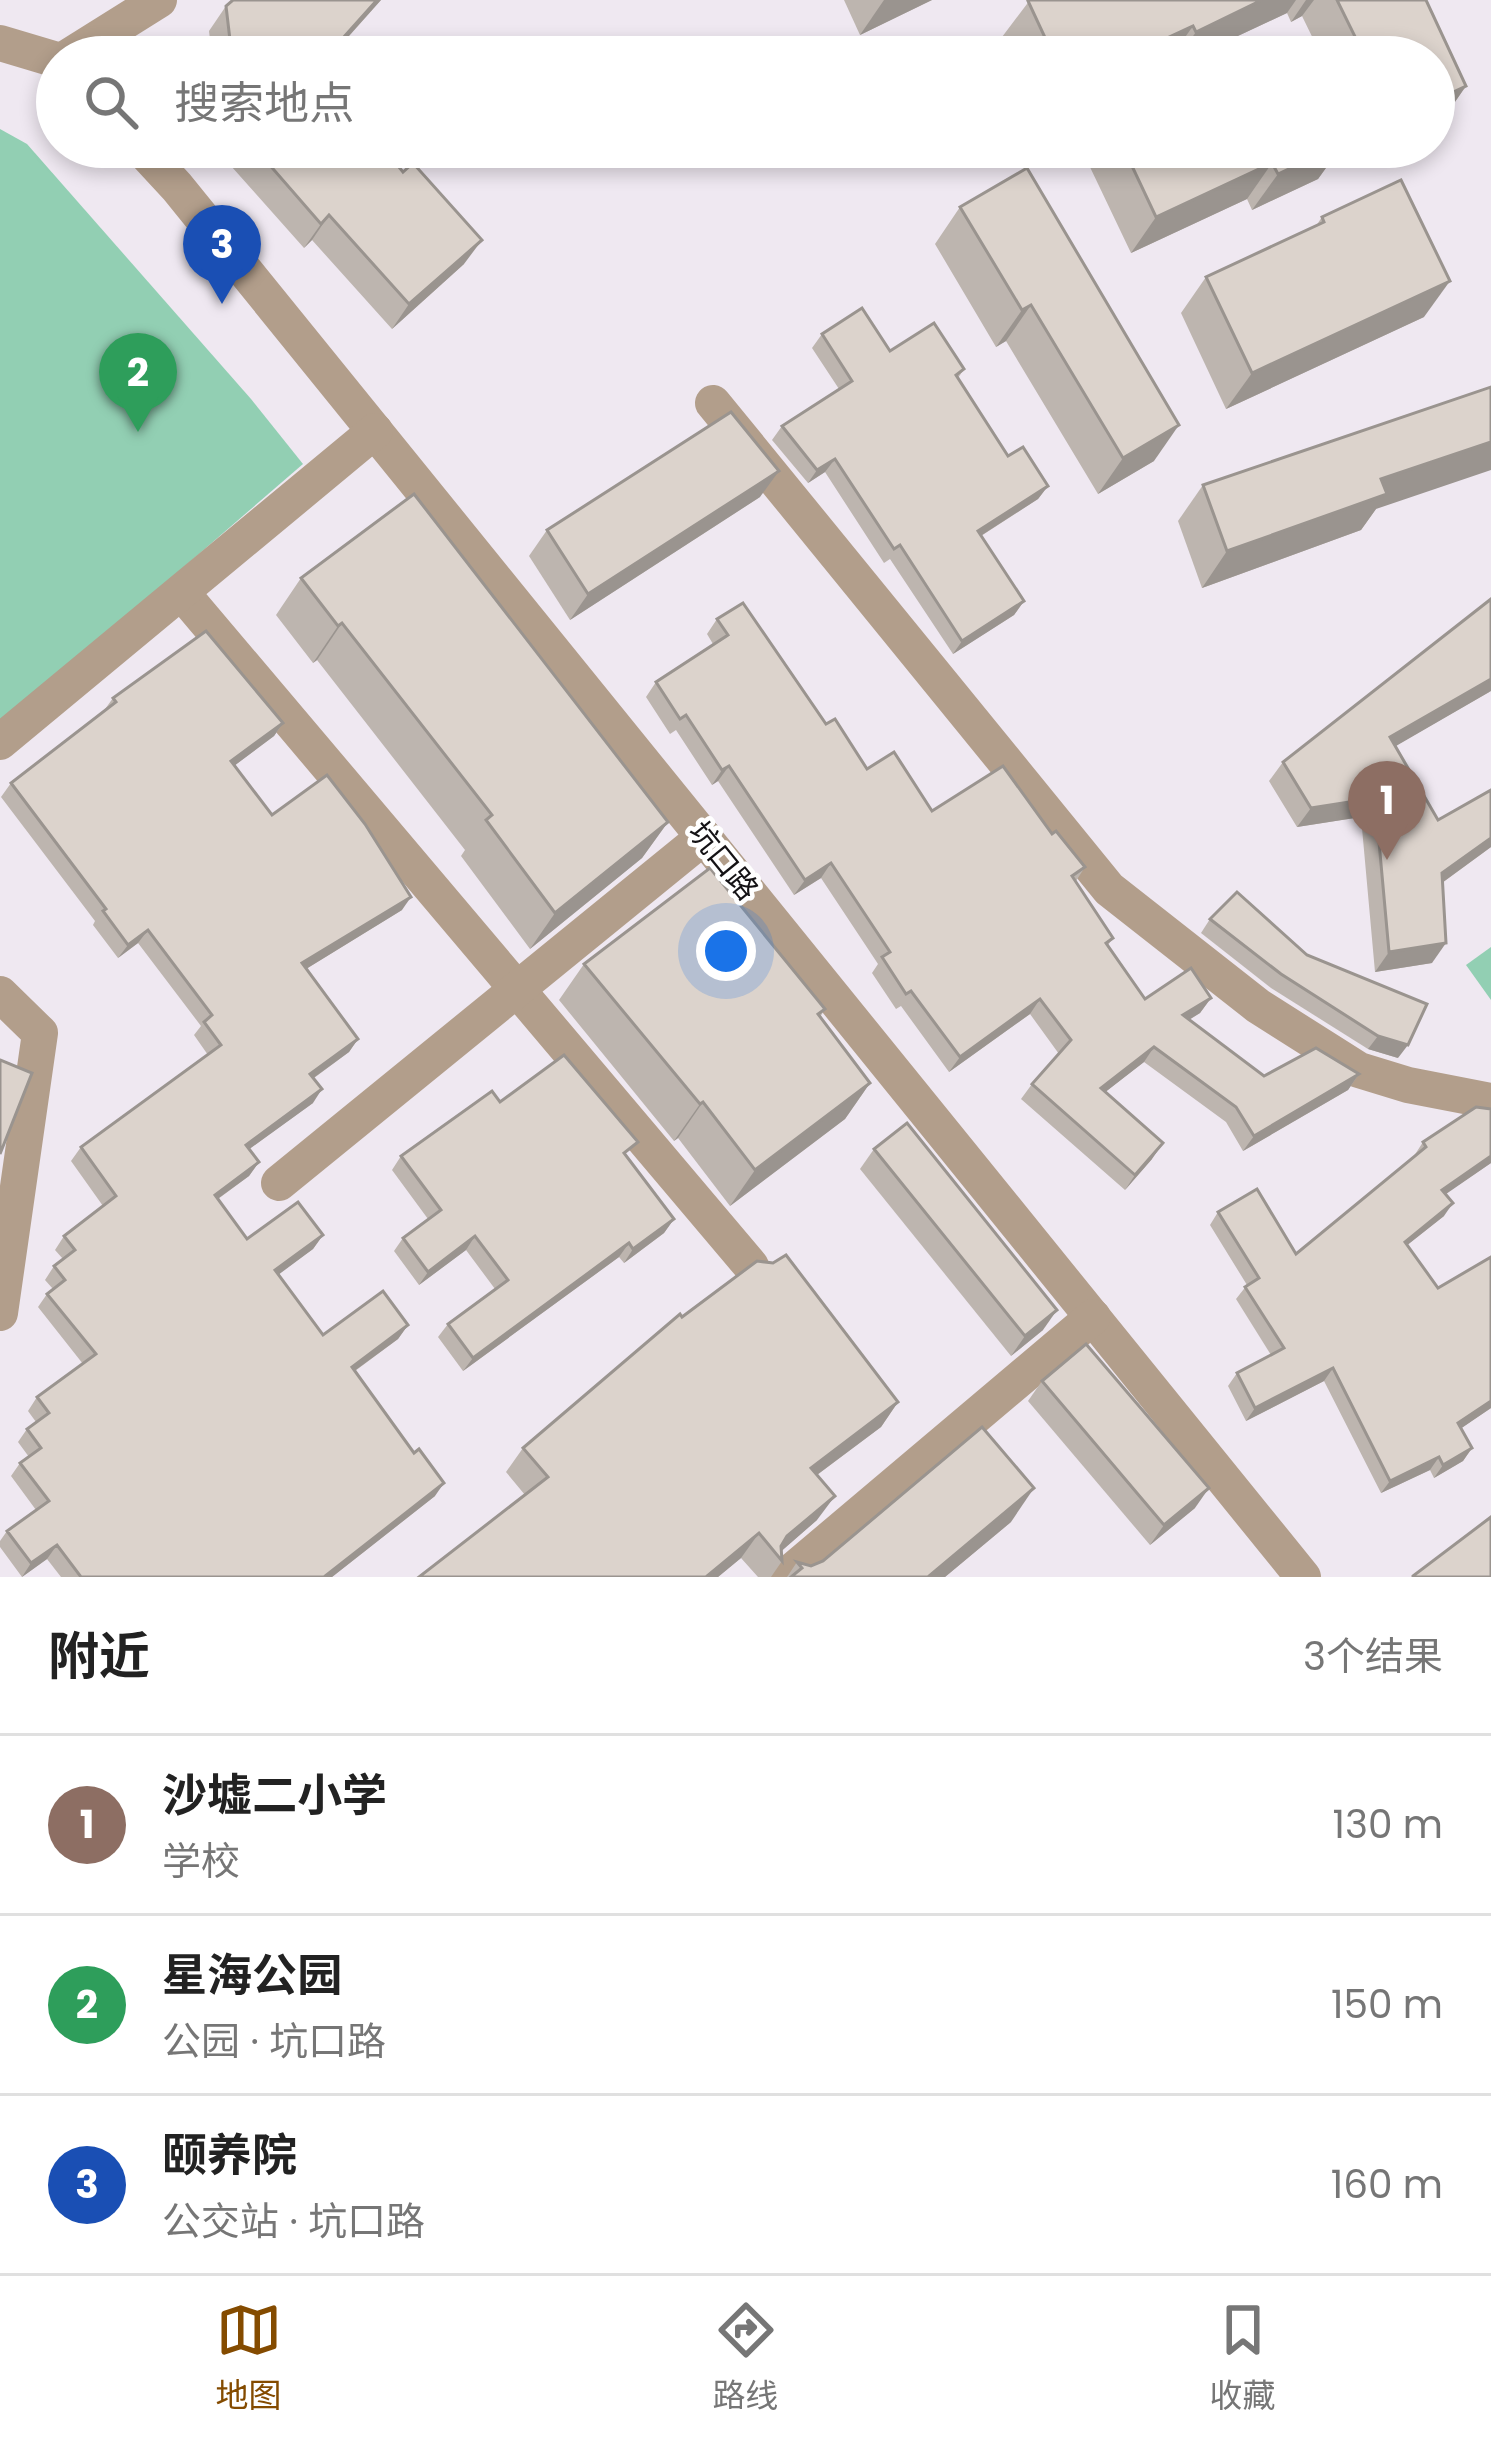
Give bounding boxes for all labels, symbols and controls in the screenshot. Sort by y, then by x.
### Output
search box [36,36,1455,168]
icon: search [78,69,144,135]
text: 搜索地点 [174,72,354,135]
pin: 3 [183,205,261,304]
pin: 2 [99,333,177,432]
pin: 1 [1348,761,1426,860]
street label: 坑口路 [678,812,768,909]
your location [696,921,756,981]
text: 附近 [48,1620,150,1692]
text: 3个结果 [1303,1629,1443,1684]
text: 沙墟二小学 [162,1764,387,1827]
text: 1 [80,1797,94,1852]
text: 130 m [1332,1797,1443,1852]
text: 学校 [162,1834,240,1889]
text: 星海公园 [162,1944,342,2007]
text: 2 [76,1977,98,2032]
text: 150 m [1331,1977,1443,2032]
text: 公园 · 坑口路 [162,2014,386,2069]
text: 颐养院 [162,2124,297,2187]
text: 3 [75,2157,99,2212]
text: 160 m [1331,2157,1443,2212]
text: 公交站 · 坑口路 [162,2194,425,2249]
tab: 地图 [216,2297,282,2421]
tab: 路线 [713,2297,779,2421]
tab: 收藏 [1210,2297,1276,2421]

